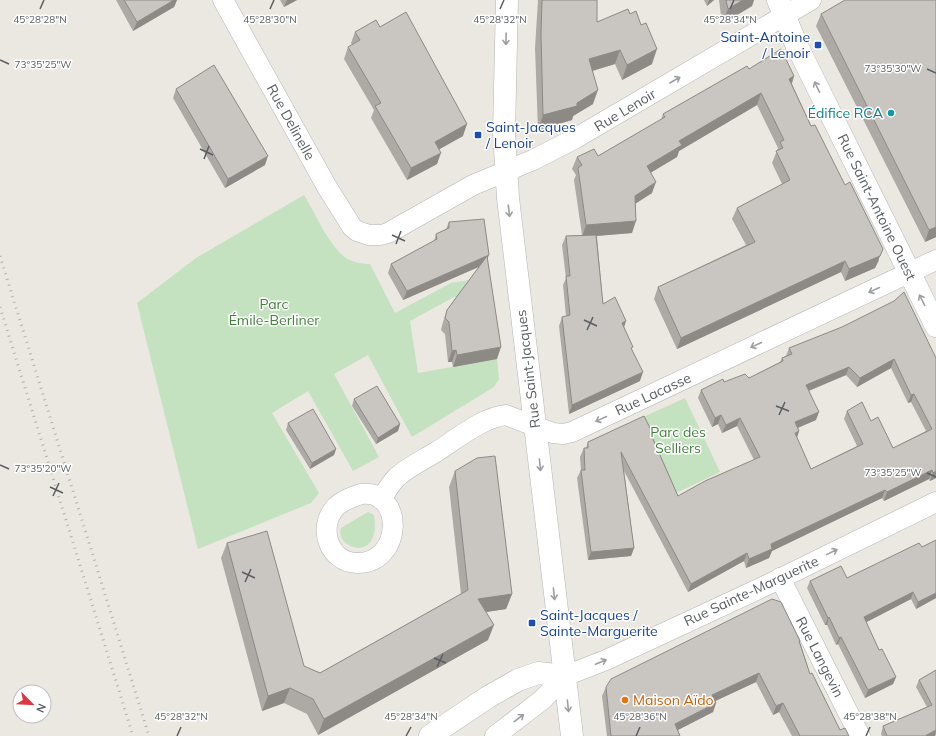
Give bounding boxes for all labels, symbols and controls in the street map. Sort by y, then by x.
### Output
text: 45°28'28"N [13,13,67,26]
text: 45°28'30"N [243,13,297,26]
text: 45°28'32"N [473,13,527,26]
text: 45°28'34"N [703,13,757,26]
place label: Saint-Antoine / Lenoir [720,28,811,62]
one-way arrow [502,32,510,45]
marker: Saint-Antoine / Lenoir [813,40,823,50]
text: 73°35'25"W [15,58,71,71]
text: 73°35'30"W [865,62,921,75]
one-way arrow [669,76,681,84]
street label: Rue Delinelle [263,81,319,163]
one-way arrow [813,81,820,93]
street label: Rue Lenoir [591,84,660,135]
place label: Édifice RCA [808,104,884,122]
marker: Édifice RCA [886,108,896,118]
place label: Saint-Jacques / Lenoir [485,118,576,152]
marker: Saint-Jacques / Lenoir [473,130,483,140]
street label: Rue Saint-Antoine Ouest [834,131,920,283]
one-way arrow [506,204,513,217]
one-way arrow [868,287,880,294]
one-way arrow [918,294,926,306]
park label: Parc Émile-Berliner [229,295,320,329]
street label: Rue Saint-Jacques [512,309,544,429]
one-way arrow [751,342,763,349]
street label: Rue Lacasse [612,369,694,419]
one-way arrow [595,416,607,423]
park label: Parc des Selliers [650,423,706,457]
one-way arrow [536,458,544,471]
text: 73°35'20"W [15,462,71,475]
text: 73°35'25"W [865,466,921,479]
one-way arrow [826,548,838,555]
street label: Rue Sainte-Marguerite [681,552,821,630]
one-way arrow [551,587,558,600]
place label: Saint-Jacques / Sainte-Marguerite [540,606,658,640]
street label: Rue Langevin [792,614,848,700]
marker: Saint-Jacques / Sainte-Marguerite [527,618,537,628]
one-way arrow [595,657,607,665]
north arrow [12,684,52,724]
place label: Maison Aïdo [633,691,714,709]
marker: Maison Aïdo [620,695,630,705]
one-way arrow [564,699,572,712]
text: N [33,701,49,715]
text: 45°28'32"N [154,710,208,723]
text: 45°28'34"N [384,710,438,723]
text: 45°28'36"N [613,710,667,723]
text: 45°28'38"N [843,710,897,723]
one-way arrow [513,714,524,723]

